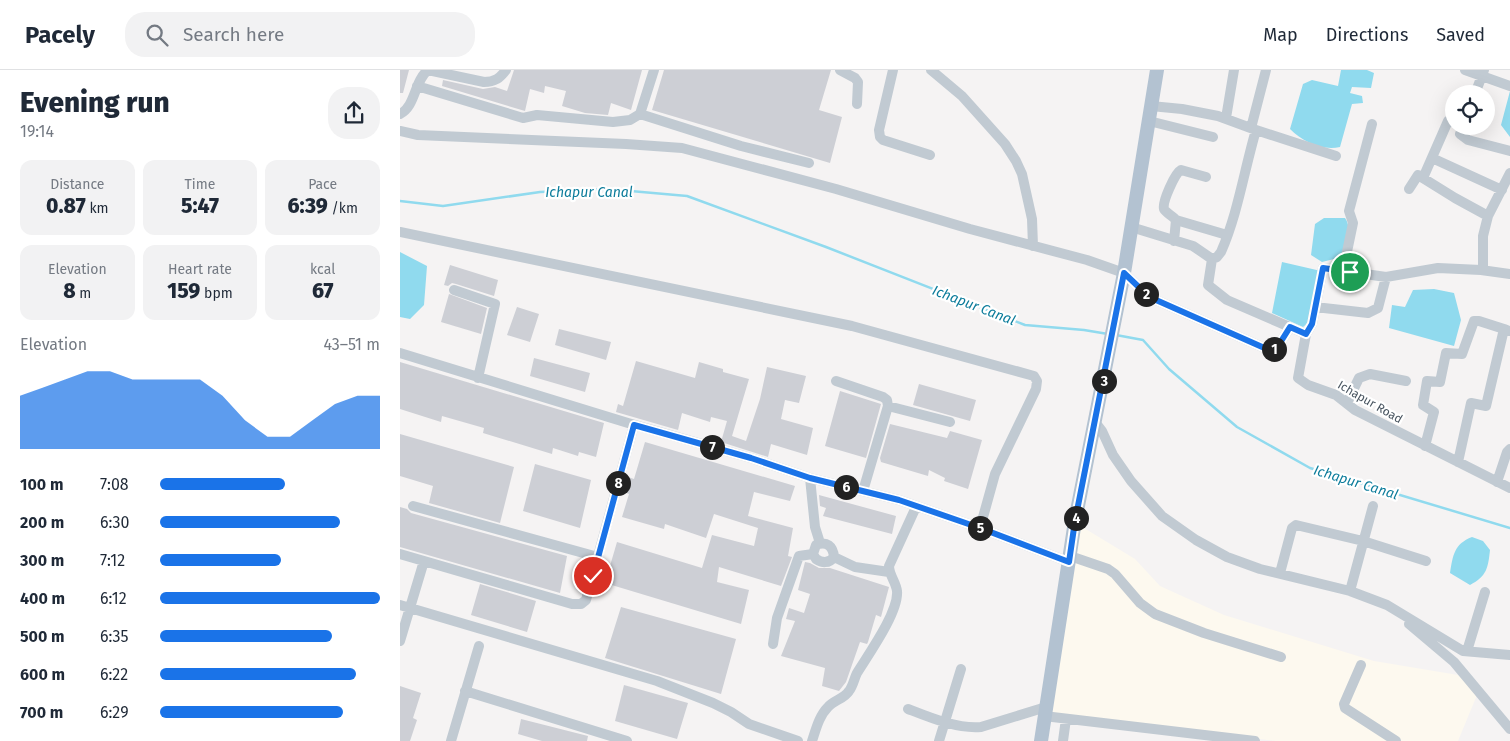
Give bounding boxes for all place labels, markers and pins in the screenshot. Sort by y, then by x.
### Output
pin [1329,251,1371,293]
pin: 2 [1134,282,1158,306]
pin: 1 [1262,336,1286,362]
pin: 3 [1092,368,1116,394]
pin: 7 [700,434,724,460]
pin: 8 [606,470,630,496]
pin: 6 [834,474,858,500]
pin: 4 [1064,506,1088,530]
pin: 5 [968,516,992,540]
pin [572,555,614,597]

